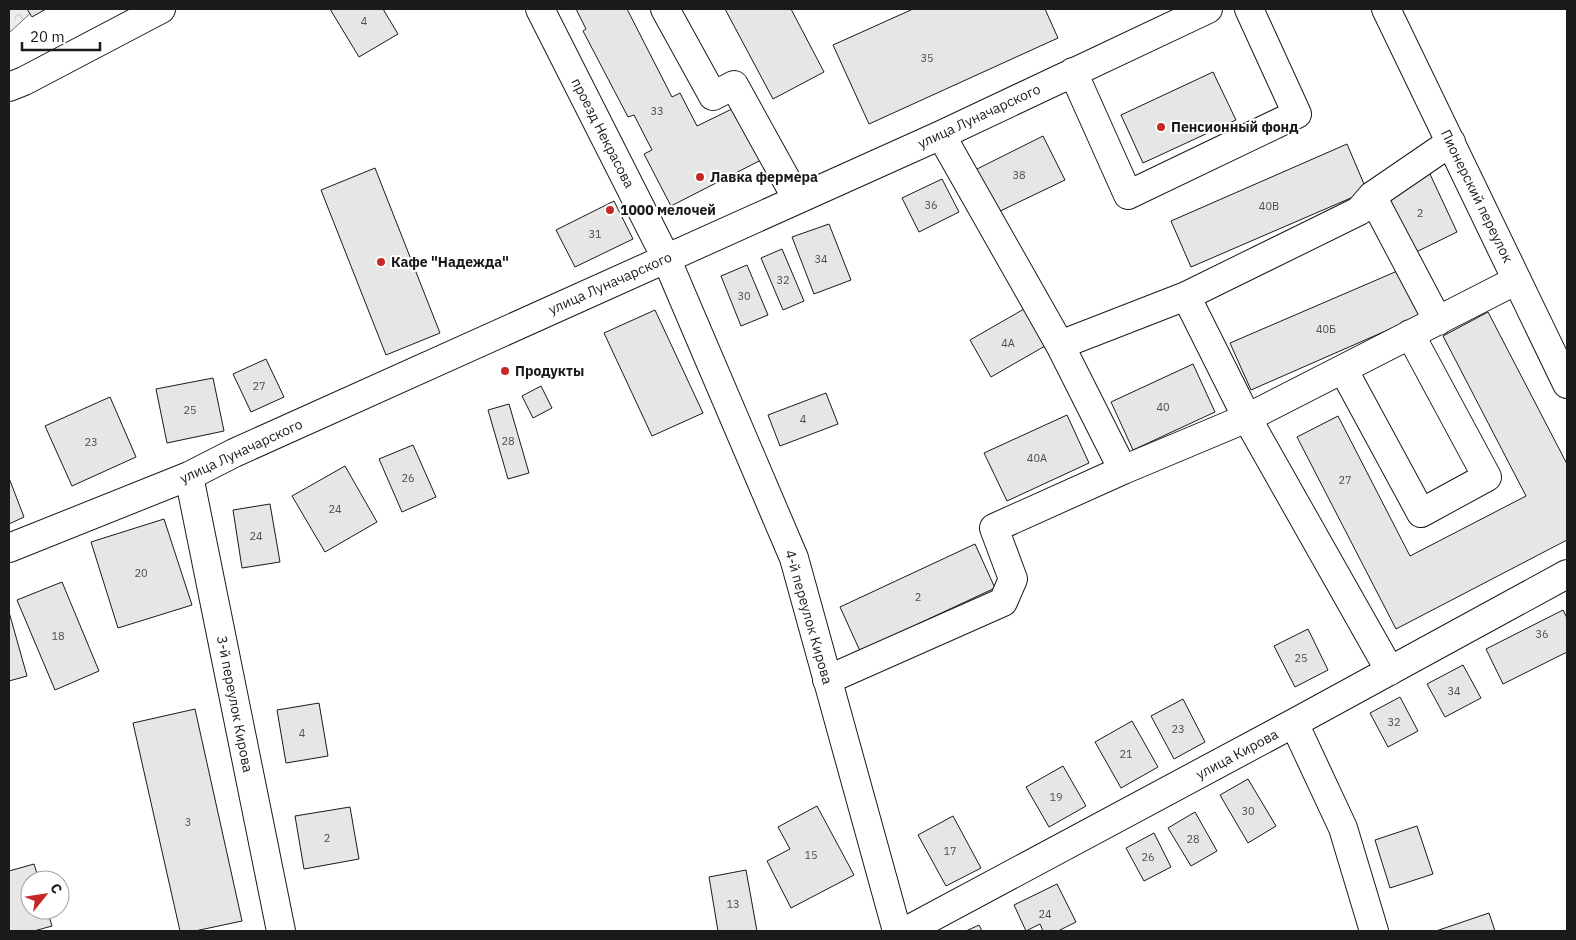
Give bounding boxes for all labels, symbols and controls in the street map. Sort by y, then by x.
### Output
house number: 4 [361,14,368,28]
scale bar [22,20,100,52]
text: 20 m [30,27,65,46]
house number: 35 [920,51,934,65]
street label: проезд Некрасова [567,75,639,192]
street label: улица Луначарского [915,80,1043,152]
house number: 33 [650,104,664,118]
place label: Пенсионный фонд [1171,118,1298,136]
marker: Пенсионный фонд [1155,121,1167,133]
street label: Пионерский переулок [1437,126,1517,266]
place label: Лавка фермера [710,168,818,186]
house number: 38 [1012,168,1026,182]
marker: Лавка фермера [694,171,706,183]
house number: 36 [924,198,938,212]
house number: 40В [1259,199,1279,213]
place label: 1000 мелочей [620,201,716,219]
marker: 1000 мелочей [604,204,616,216]
house number: 2 [1417,206,1423,220]
house number: 31 [588,227,602,241]
street label: улица Луначарского [545,248,675,318]
house number: 34 [814,252,828,266]
place label: Кафе "Надежда" [391,253,509,271]
marker: Кафе "Надежда" [375,256,387,268]
house number: 32 [776,273,790,287]
house number: 30 [737,289,751,303]
house number: 40Б [1316,322,1336,336]
house number: 4А [1001,336,1015,350]
place label: Продукты [515,362,584,380]
marker: Продукты [499,365,511,377]
house number: 27 [252,379,266,393]
house number: 40 [1156,400,1170,414]
house number: 25 [183,403,197,417]
house number: 4 [800,412,807,426]
street label: улица Луначарского [177,415,305,487]
house number: 28 [501,434,515,448]
house number: 23 [84,435,98,449]
house number: 40А [1027,451,1047,465]
house number: 26 [401,471,415,485]
house number: 27 [1338,473,1352,487]
house number: 24 [328,502,342,516]
house number: 24 [249,529,263,543]
street label: 4-й переулок Кирова [781,548,837,687]
house number: 20 [134,566,148,580]
house number: 2 [915,590,921,604]
house number: 36 [1535,627,1549,641]
house number: 18 [51,629,65,643]
street label: 3-й переулок Кирова [213,634,257,774]
house number: 25 [1294,651,1308,665]
house number: 34 [1447,684,1461,698]
house number: 32 [1387,715,1401,729]
house number: 23 [1171,722,1185,736]
street label: улица Кирова [1193,725,1282,783]
house number: 4 [299,726,306,740]
house number: 21 [1119,747,1133,761]
house number: 19 [1049,790,1063,804]
house number: 30 [1241,804,1255,818]
house number: 3 [185,815,191,829]
house number: 2 [324,831,330,845]
house number: 28 [1186,832,1200,846]
house number: 17 [943,844,957,858]
house number: 15 [804,848,818,862]
house number: 26 [1141,850,1155,864]
north arrow [20,870,70,920]
text: С [46,880,66,897]
house number: 13 [726,897,740,911]
house number: 24 [1038,907,1052,921]

